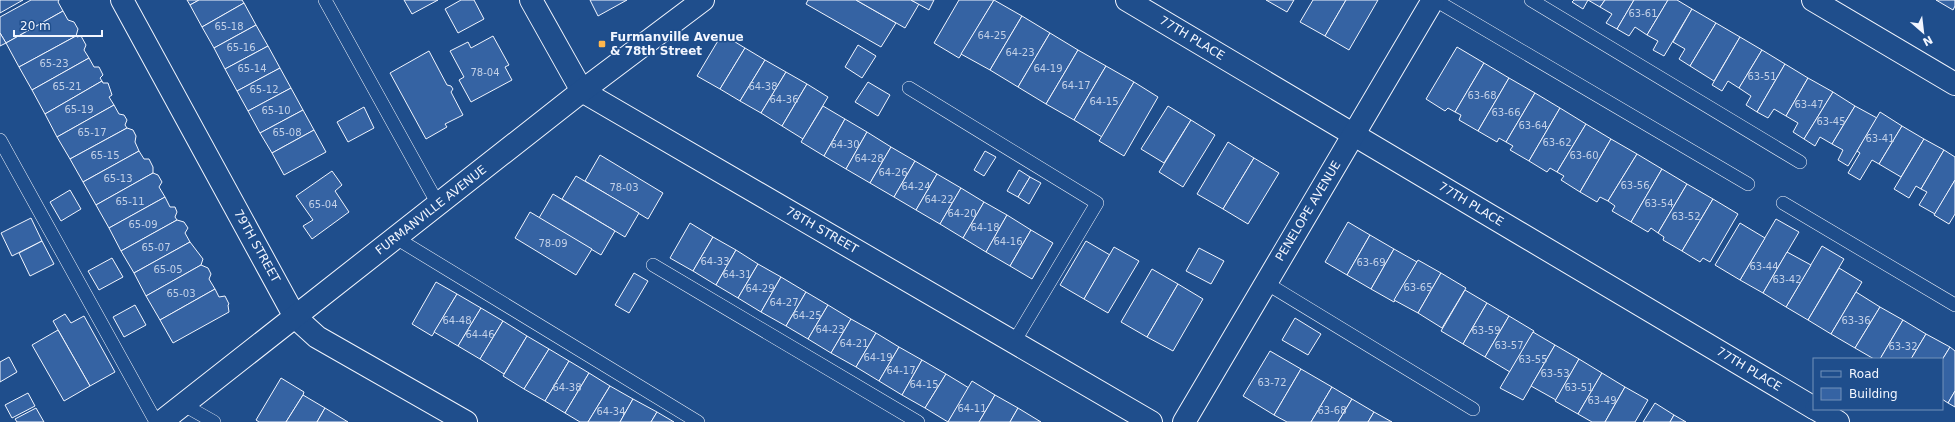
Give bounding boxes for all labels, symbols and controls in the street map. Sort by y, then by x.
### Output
house number: 63-61 [1628,8,1658,19]
scale bar [14,12,102,38]
north arrow [1903,12,1943,52]
street label: 77TH PLACE [1157,13,1227,63]
text: 20 m [20,19,51,33]
house number: 65-18 [214,21,244,32]
place label: Furmanville Avenue & 78th Street [610,30,744,58]
house number: 64-25 [977,30,1007,41]
text: N [1920,32,1935,48]
marker: Furmanville Avenue & 78th Street [597,39,607,49]
house number: 65-16 [226,42,256,53]
house number: 64-23 [1005,47,1035,58]
house number: 65-23 [39,58,69,69]
house number: 65-14 [237,63,267,74]
house number: 64-19 [1033,63,1063,74]
house number: 78-04 [470,67,500,78]
house number: 63-51 [1747,71,1777,82]
house number: 64-17 [1061,80,1091,91]
house number: 65-21 [52,81,82,92]
house number: 64-38 [748,81,778,92]
house number: 65-12 [249,84,279,95]
house number: 63-68 [1467,90,1497,101]
house number: 64-36 [769,94,799,105]
house number: 64-15 [1089,96,1119,107]
house number: 63-47 [1794,99,1824,110]
house number: 65-19 [64,104,94,115]
house number: 65-10 [261,105,291,116]
house number: 63-66 [1491,107,1521,118]
house number: 63-45 [1816,116,1846,127]
house number: 63-64 [1518,120,1548,131]
house number: 65-17 [77,127,107,138]
house number: 65-08 [272,127,302,138]
house number: 63-41 [1865,133,1895,144]
house number: 63-62 [1542,137,1572,148]
house number: 64-30 [830,139,860,150]
house number: 65-15 [90,150,120,161]
house number: 63-60 [1569,150,1599,161]
house number: 64-28 [854,153,884,164]
street label: PENELOPE AVENUE [1273,158,1343,264]
street label: FURMANVILLE AVENUE [373,162,489,258]
house number: 64-26 [878,167,908,178]
house number: 65-13 [103,173,133,184]
street label: 77TH PLACE [1436,179,1506,229]
house number: 63-56 [1620,180,1650,191]
house number: 64-24 [901,181,931,192]
house number: 78-03 [609,182,639,193]
house number: 64-22 [924,194,954,205]
house number: 65-11 [115,196,145,207]
house number: 63-54 [1644,198,1674,209]
house number: 65-04 [308,199,338,210]
street label: 78TH STREET [783,204,861,257]
street label: 79TH STREET [231,207,283,285]
house number: 64-20 [947,208,977,219]
house number: 63-52 [1671,211,1701,222]
house number: 65-09 [128,219,158,230]
house number: 64-18 [970,222,1000,233]
house number: 64-16 [993,236,1023,247]
house number: 78-09 [538,238,568,249]
house number: 65-07 [141,242,171,253]
house number: 64-33 [700,256,730,267]
house number: 63-69 [1356,257,1386,268]
house number: 63-44 [1749,261,1779,272]
house number: 65-05 [153,264,183,275]
house number: 64-31 [722,269,752,280]
house number: 63-42 [1772,274,1802,285]
house number: 63-65 [1403,282,1433,293]
house number: 64-29 [745,283,775,294]
house number: 65-03 [166,288,196,299]
house number: 64-27 [769,297,799,308]
house number: 64-25 [792,310,822,321]
house number: 64-48 [442,315,472,326]
house number: 63-36 [1841,315,1871,326]
house number: 64-23 [815,324,845,335]
house number: 63-59 [1471,325,1501,336]
house number: 64-46 [465,329,495,340]
house number: 64-21 [839,338,869,349]
house number: 63-57 [1494,340,1524,351]
house number: 63-32 [1888,341,1918,352]
street label: 77TH PLACE [1714,344,1784,394]
house number: 64-19 [863,352,893,363]
house number: 63-55 [1518,354,1548,365]
legend [1813,358,1943,410]
house number: 64-17 [886,365,916,376]
text: Road [1849,367,1879,381]
house number: 63-53 [1540,368,1570,379]
house number: 63-72 [1257,377,1287,388]
house number: 64-15 [909,379,939,390]
house number: 64-38 [552,382,582,393]
house number: 63-51 [1564,382,1594,393]
text: Building [1849,387,1898,401]
house number: 63-49 [1587,395,1617,406]
house number: 64-11 [957,403,987,414]
house number: 63-68 [1317,405,1347,416]
house number: 64-34 [596,406,626,417]

